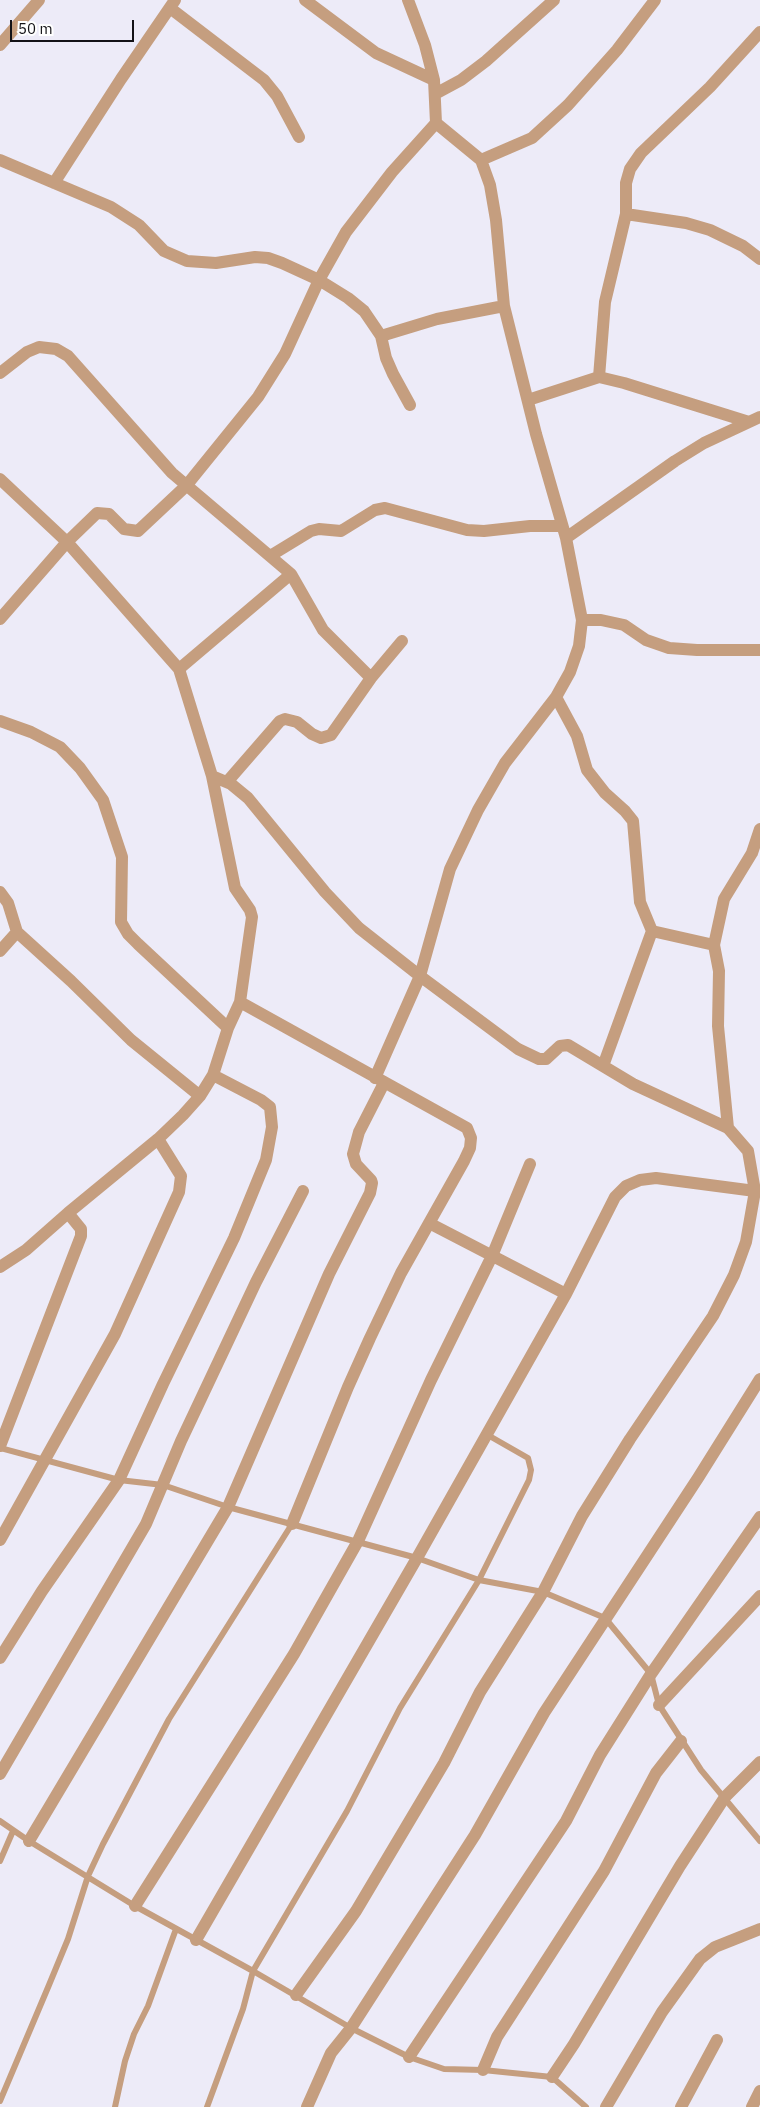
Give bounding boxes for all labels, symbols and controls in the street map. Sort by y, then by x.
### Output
scale bar [12,10,136,42]
text: 50 m [18,19,53,38]

